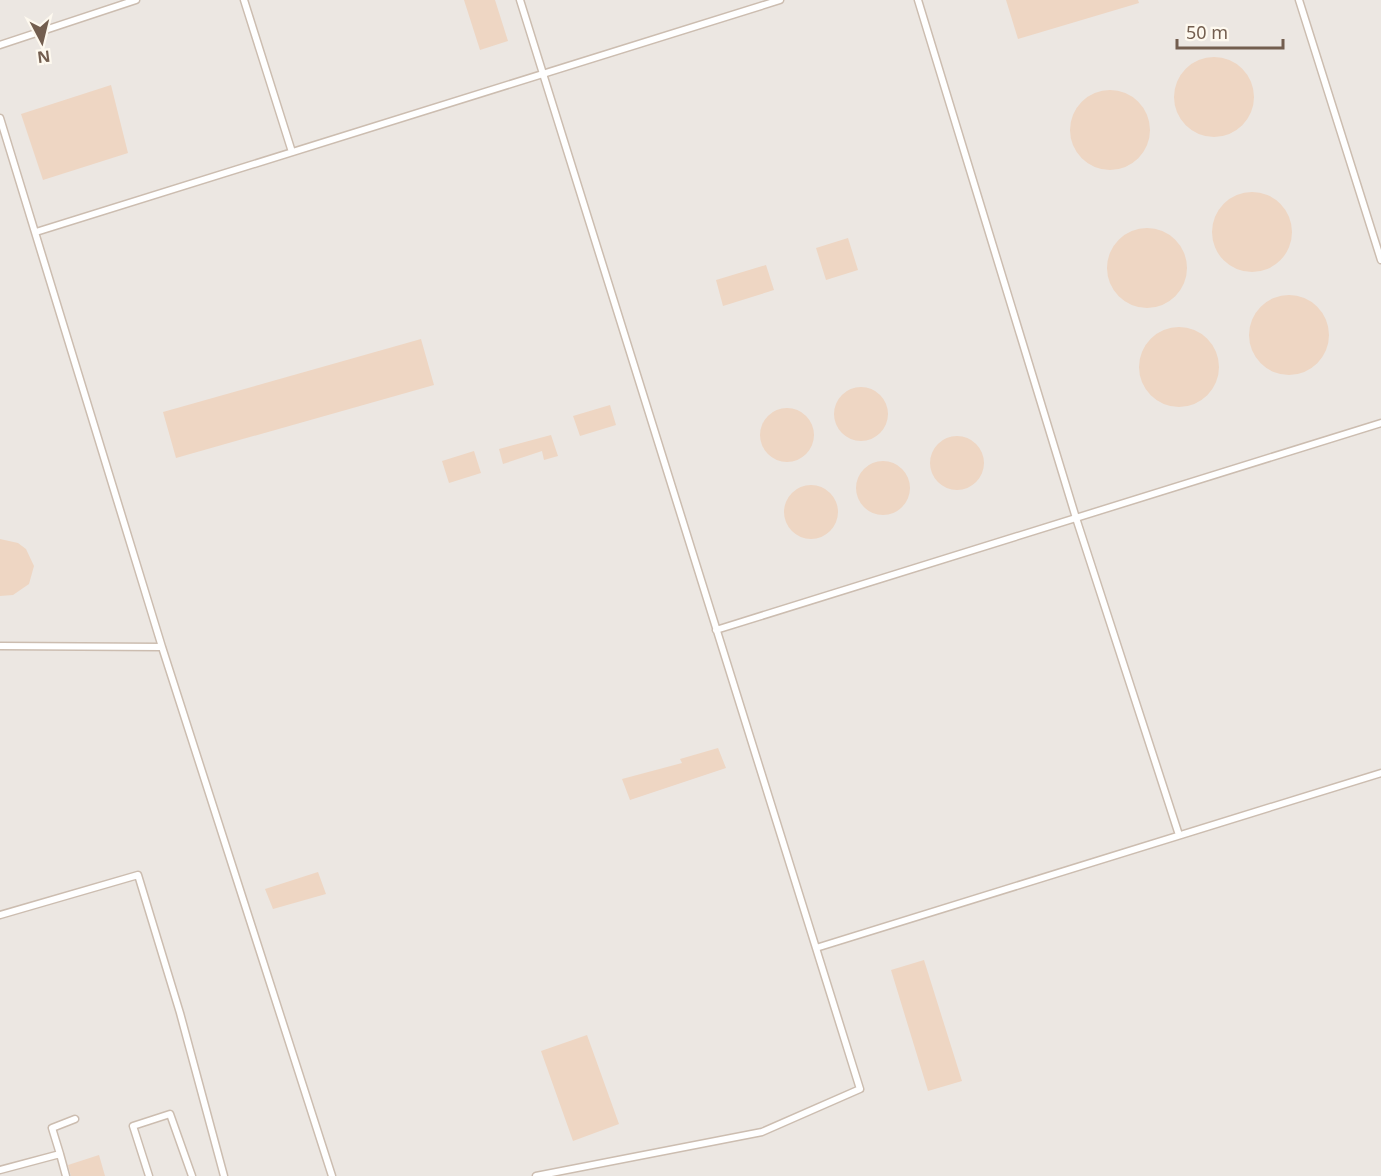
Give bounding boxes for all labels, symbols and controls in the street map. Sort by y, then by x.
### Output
north arrow [12,12,72,72]
scale bar [1177,12,1284,50]
text: 50 m [1186,20,1228,44]
text: N [36,45,52,69]

